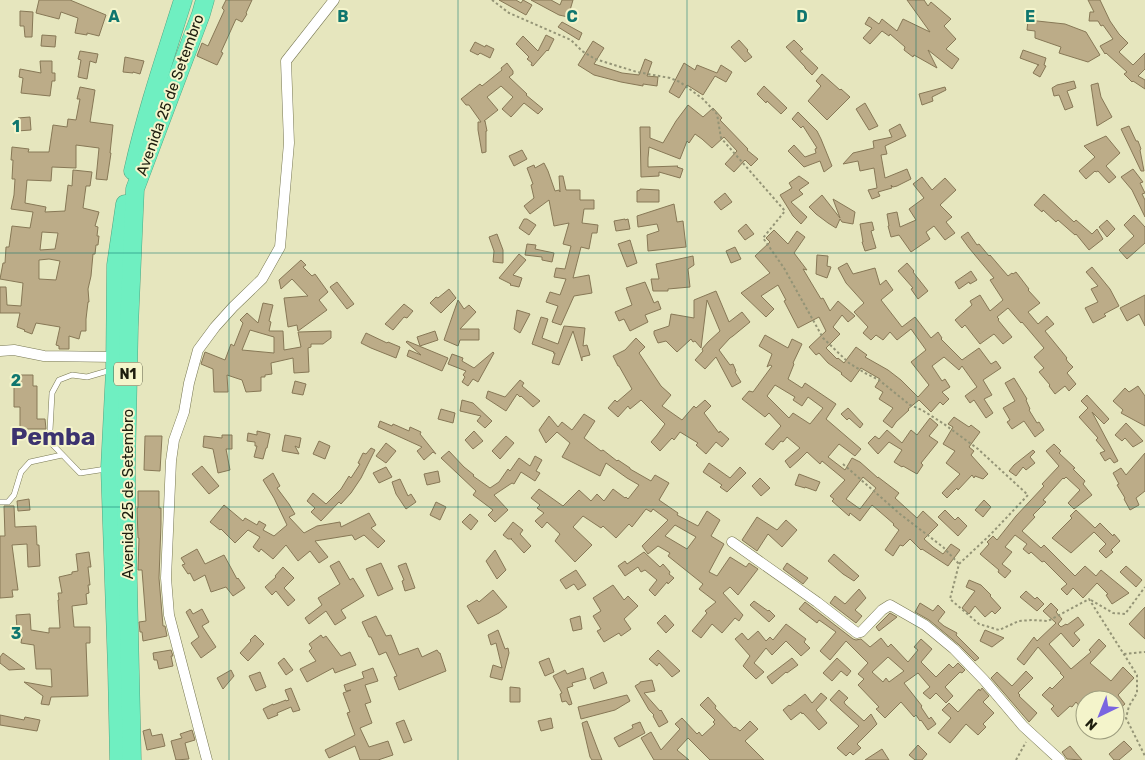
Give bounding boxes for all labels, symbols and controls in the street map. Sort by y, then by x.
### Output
text: A [108,7,120,26]
text: B [337,7,349,26]
text: C [566,7,578,26]
text: D [796,7,808,26]
text: E [1025,7,1035,26]
street label: Avenida 25 de Setembro [132,12,208,178]
text: 1 [12,117,20,136]
road number: N1 [114,362,142,386]
text: 2 [11,371,21,390]
street label: Avenida 25 de Setembro [119,409,137,579]
district label: Pemba [10,422,96,451]
text: 3 [11,624,21,643]
north arrow [1075,690,1125,740]
text: N [1082,714,1101,734]

